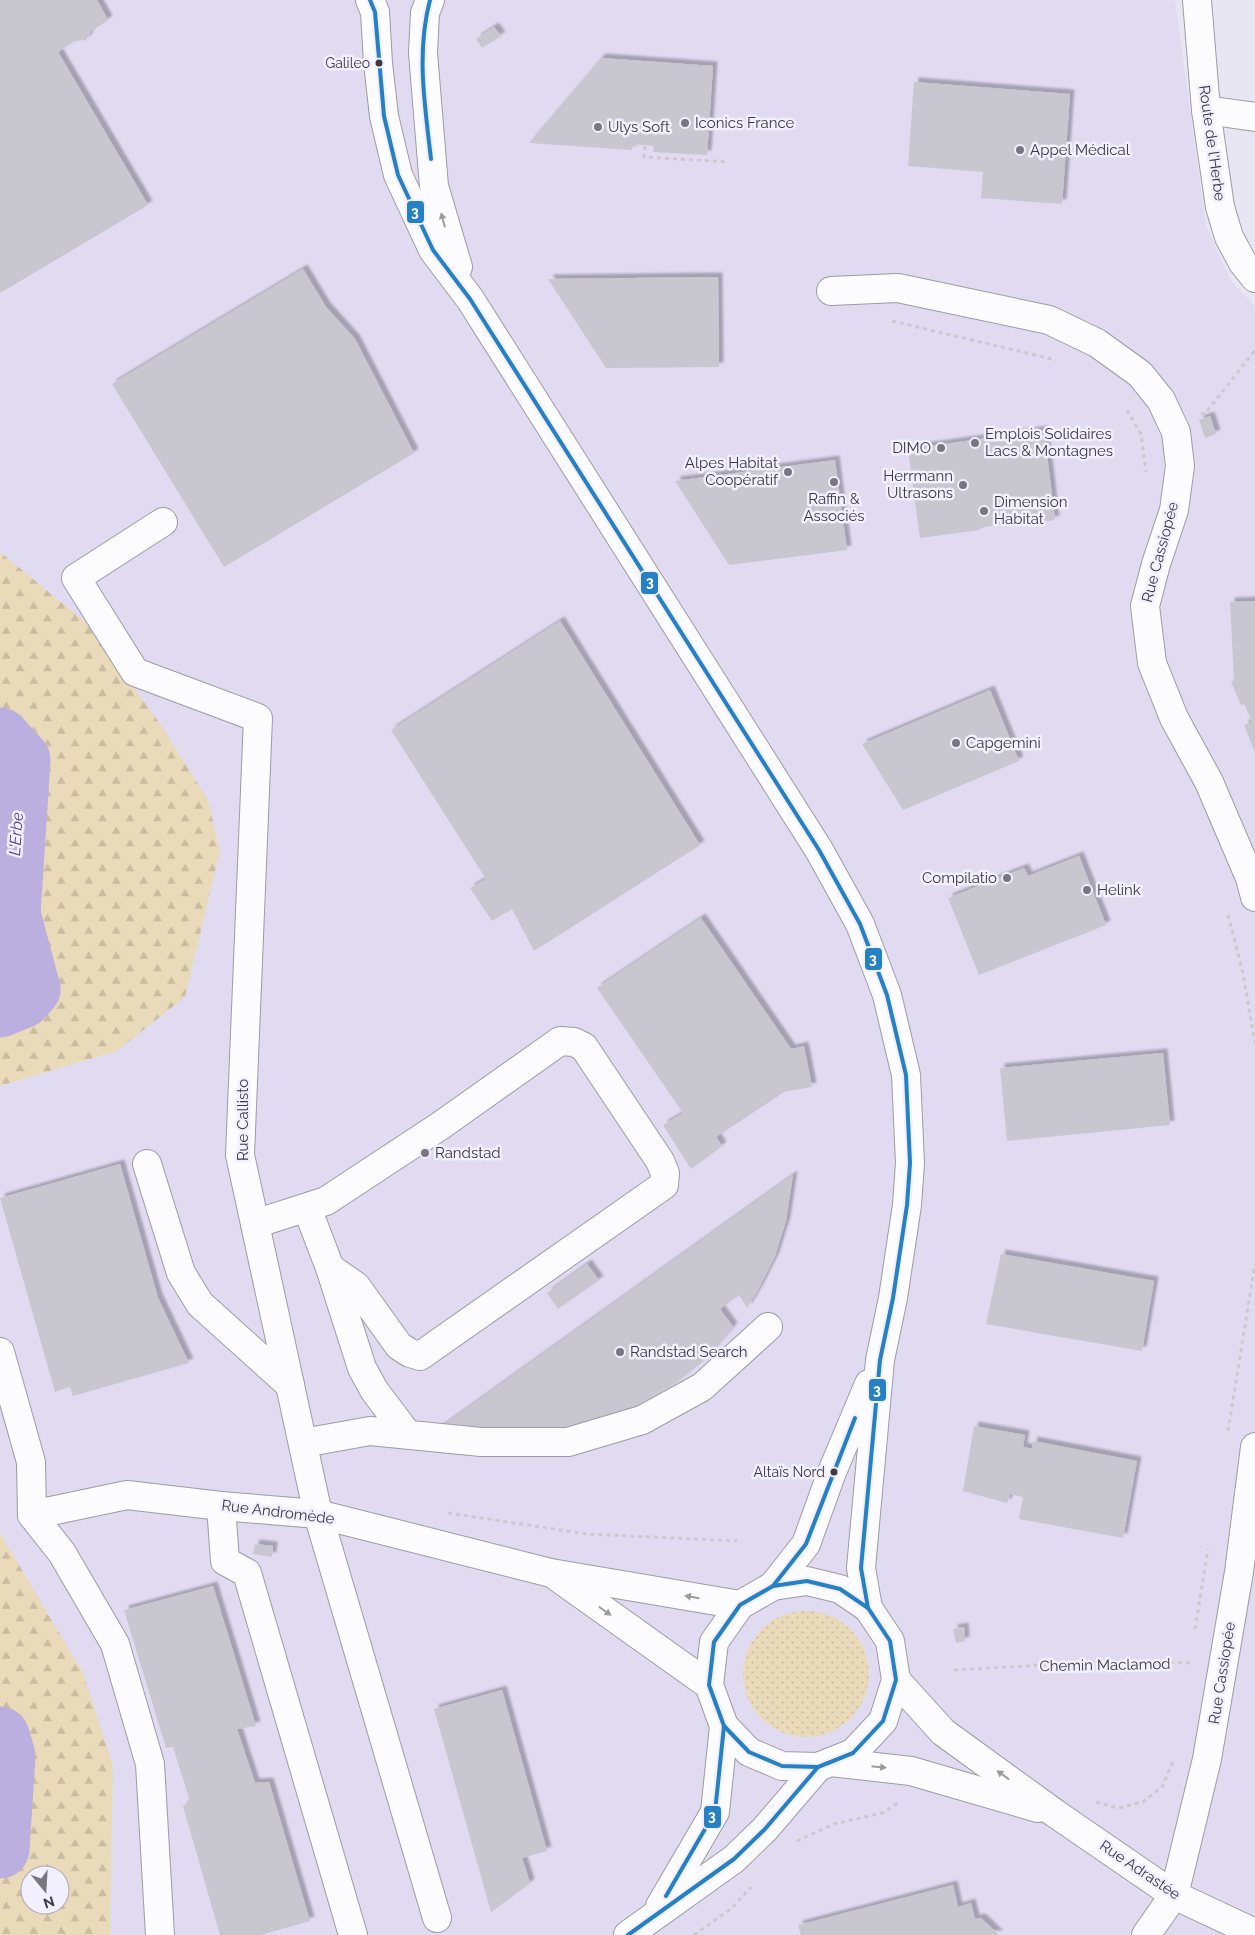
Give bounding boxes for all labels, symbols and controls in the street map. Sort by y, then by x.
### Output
place label: Galileo [325,55,370,71]
marker: Galileo [374,58,384,68]
street label: Route de l'Herbe [1195,84,1229,202]
place label: Iconics France [695,114,795,132]
marker: Iconics France [679,117,691,129]
place label: Ulys Soft [608,118,670,136]
marker: Ulys Soft [592,121,604,133]
place label: Appel Médical [1030,141,1131,159]
marker: Appel Médical [1014,144,1026,156]
line badge: 3 [406,200,425,224]
text: 3 [411,204,419,220]
one-way arrow [439,212,447,227]
place label: Emplois Solidaires Lacs & Montagnes [985,425,1113,460]
marker: Emplois Solidaires Lacs & Montagnes [969,437,981,449]
place label: DIMO [892,439,931,457]
marker: DIMO [935,442,947,454]
place label: Alpes Habitat Coopératif [685,454,779,489]
marker: Alpes Habitat Coopératif [782,466,794,478]
place label: Herrmann Ultrasons [883,467,953,502]
marker: Raffin & Associés [828,476,840,488]
marker: Herrmann Ultrasons [957,479,969,491]
place label: Raffin & Associés [804,490,865,525]
place label: Dimension Habitat [994,493,1068,528]
street label: Rue Cassiopée [1138,500,1182,604]
marker: Dimension Habitat [978,505,990,517]
line badge: 3 [640,571,659,595]
text: 3 [646,574,654,590]
place label: Capgemini [966,734,1041,752]
marker: Capgemini [950,737,962,749]
water label: L'Erbe [5,811,27,856]
place label: Compilatio [922,869,997,887]
marker: Compilatio [1001,872,1013,884]
place label: Helink [1097,881,1141,899]
marker: Helink [1081,884,1093,896]
line badge: 3 [864,947,883,971]
text: 3 [869,951,877,967]
street label: Rue Callisto [234,1079,252,1161]
place label: Randstad [435,1144,501,1162]
marker: Randstad [419,1147,431,1159]
place label: Randstad Search [630,1343,748,1361]
marker: Randstad Search [614,1346,626,1358]
line badge: 3 [868,1378,887,1402]
text: 3 [873,1382,881,1398]
place label: Altaïs Nord [754,1464,825,1480]
marker: Altaïs Nord [829,1467,839,1477]
street label: Rue Andromède [220,1496,336,1528]
one-way arrow [683,1592,699,1600]
one-way arrow [598,1606,612,1616]
street label: Rue Cassiopée [1205,1620,1239,1725]
street label: Chemin Maclamod [1039,1655,1171,1675]
one-way arrow [871,1764,887,1772]
one-way arrow [996,1770,1010,1780]
line badge: 3 [703,1805,722,1829]
text: 3 [708,1808,716,1824]
street label: Rue Adrastée [1096,1836,1184,1904]
north arrow [20,1865,70,1915]
text: N [41,1893,57,1912]

